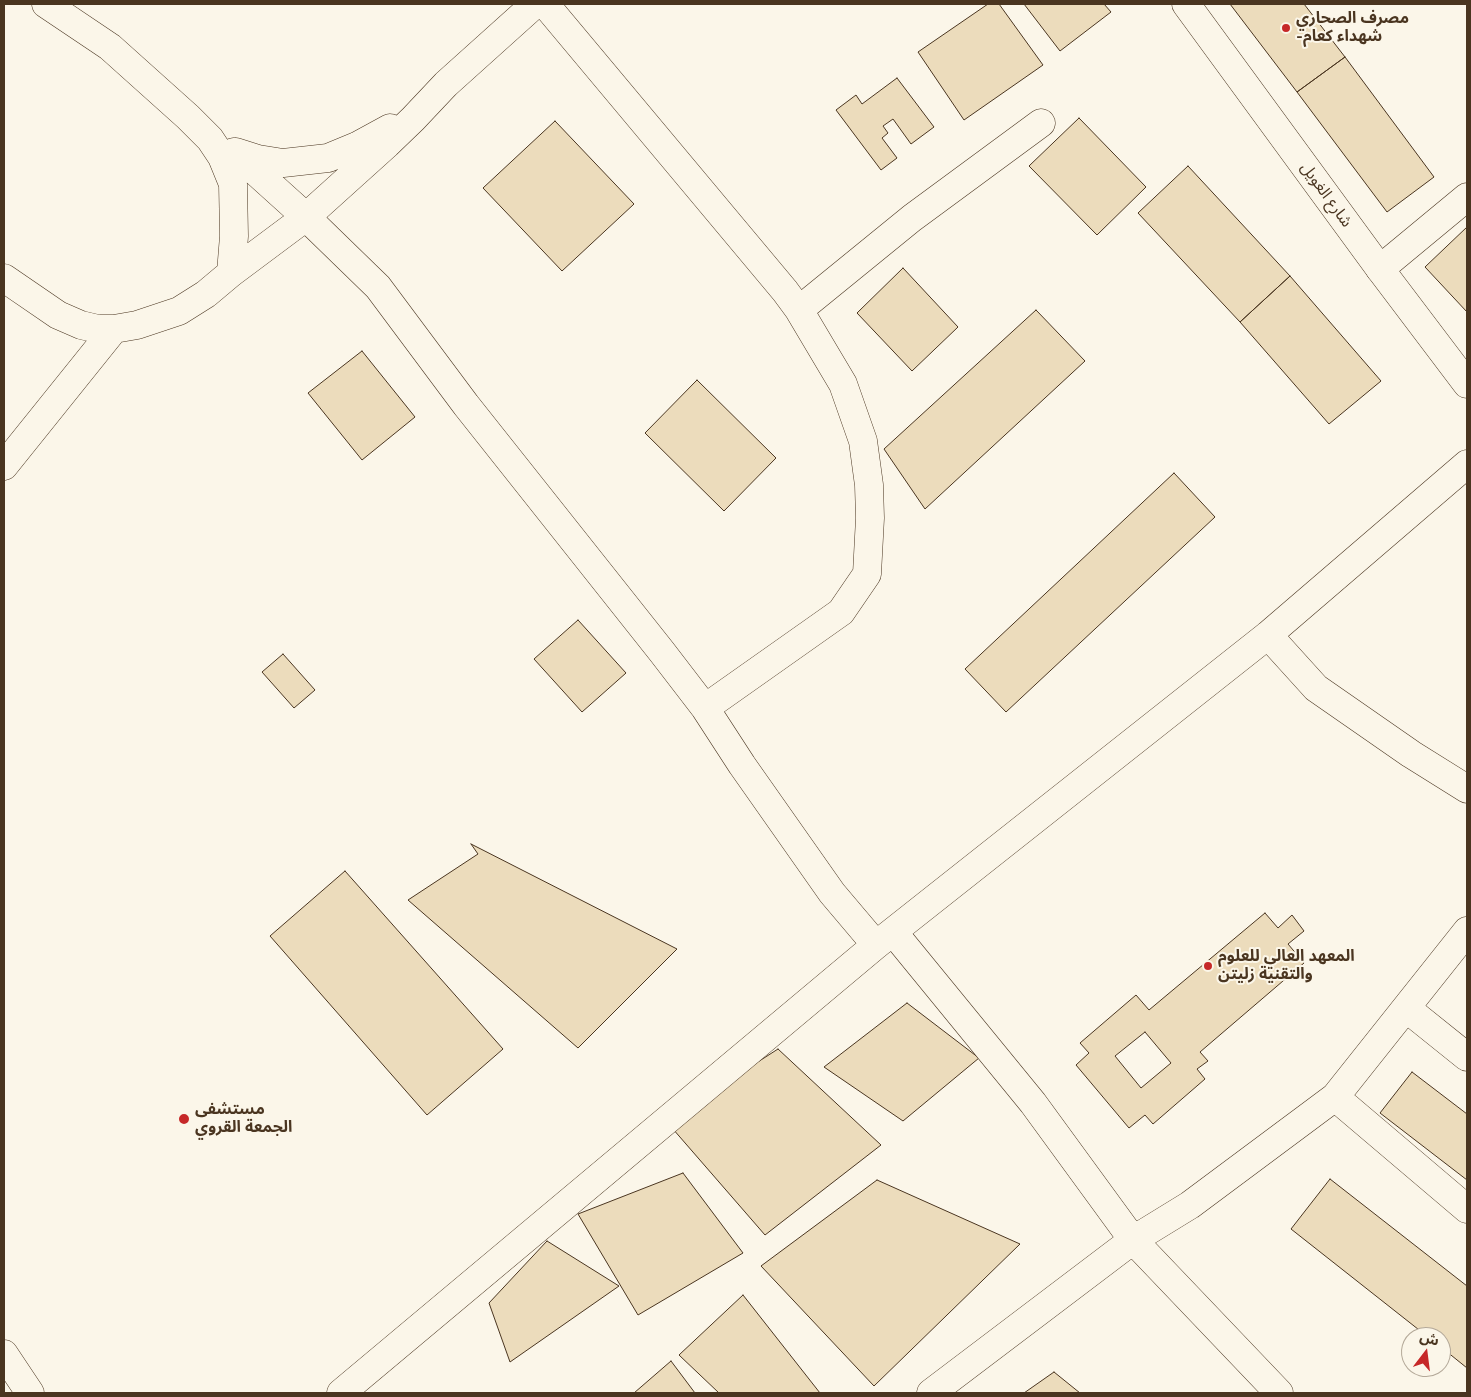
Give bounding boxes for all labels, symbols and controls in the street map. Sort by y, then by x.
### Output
place label: مصرف الصحاري -شهداء كعام [1296,9,1409,47]
marker: مصرف الصحاري -شهداء كعام [1280,22,1292,34]
street label: شارع الغويل [1296,159,1356,231]
place label: المعهد العالي للعلوم والتقنية زليتن [1218,947,1355,985]
marker: المعهد العالي للعلوم والتقنية زليتن [1202,960,1214,972]
place label: مستشفى الجمعة القروي [195,1100,292,1138]
marker: مستشفى الجمعة القروي [177,1112,191,1126]
north arrow [1401,1327,1451,1377]
text: ش [1418,1327,1441,1350]

